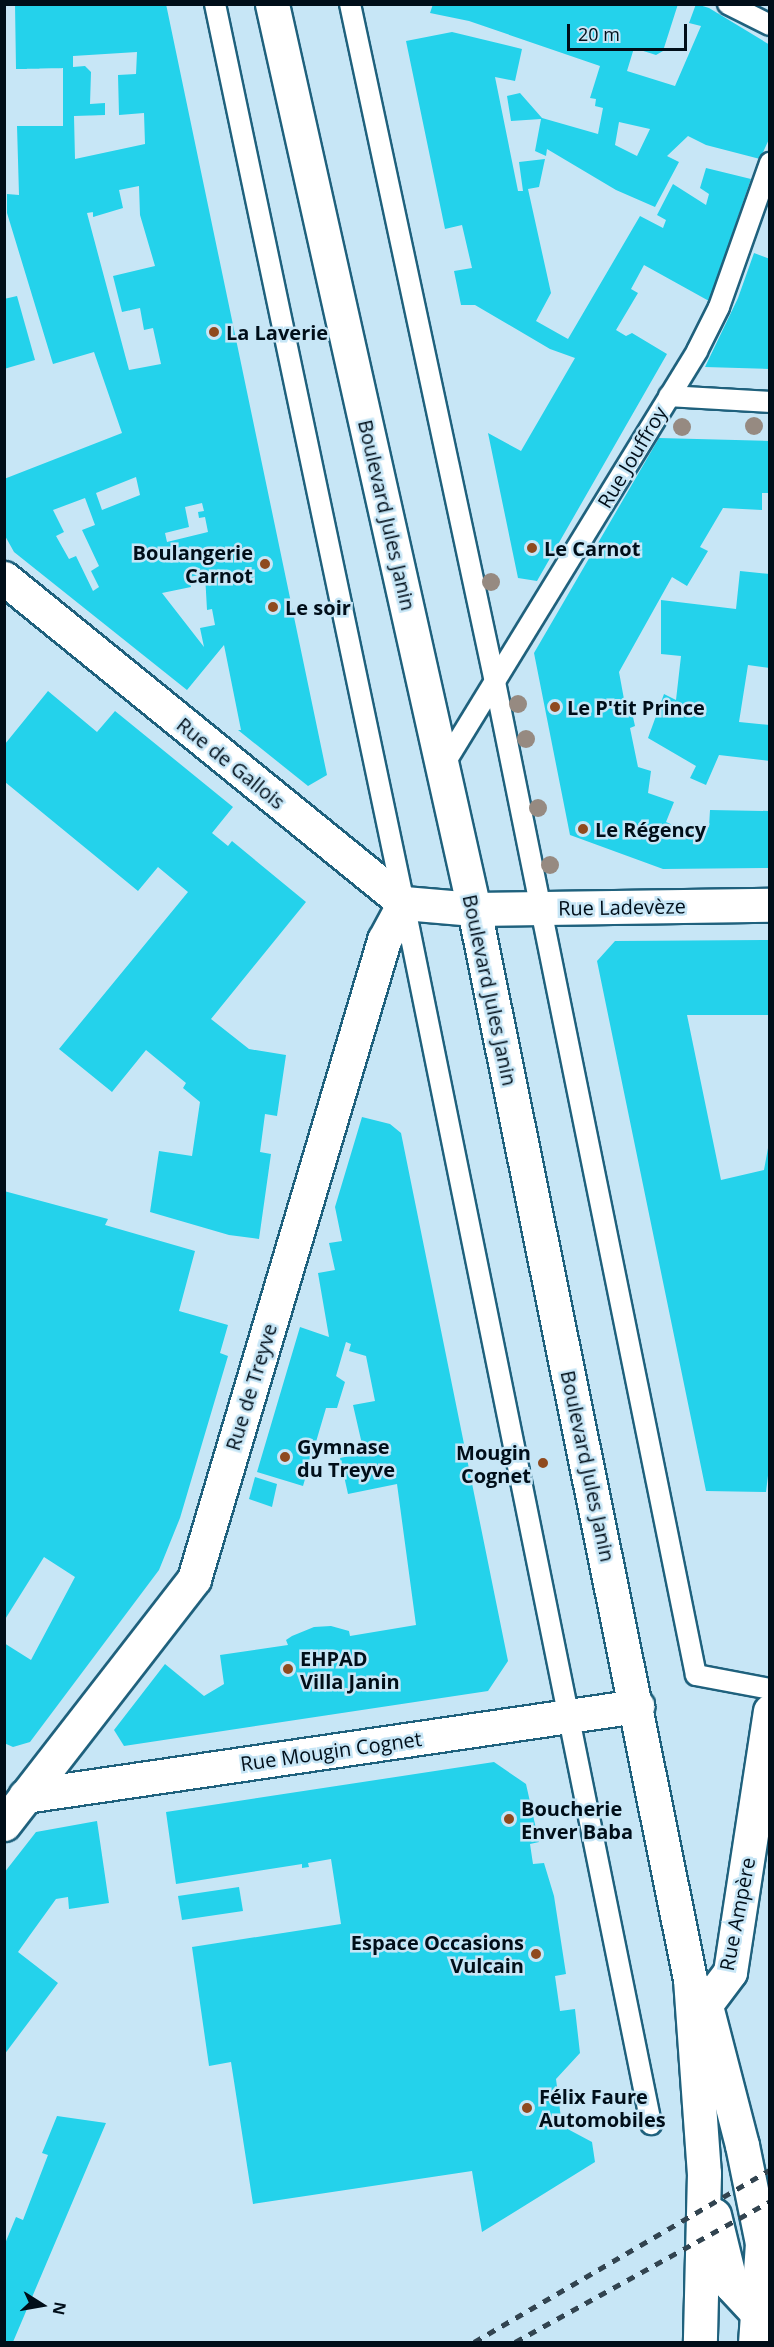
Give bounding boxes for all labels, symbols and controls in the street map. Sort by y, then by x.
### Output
scale bar [570,12,690,50]
text: 20 m [578,22,620,46]
place label: La Laverie [226,320,328,344]
marker: La Laverie [207,325,221,339]
street label: Rue Jouffroy [592,402,672,512]
street label: Boulevard Jules Janin [353,417,421,613]
place label: Le Carnot [544,536,640,560]
place label: Boulangerie Carnot [133,540,253,587]
marker: Le Carnot [525,541,539,555]
marker: Boulangerie Carnot [258,557,272,571]
place label: Le soir [285,595,351,619]
marker: Le soir [266,600,280,614]
place label: Le P'tit Prince [567,695,705,719]
marker: Le P'tit Prince [548,700,562,714]
street label: Rue de Gallois [172,712,290,814]
place label: Le Régency [595,817,706,841]
marker: Le Régency [576,822,590,836]
street label: Boulevard Jules Janin [458,892,522,1088]
street label: Rue Ladevèze [558,894,686,920]
street label: Rue de Treyve [220,1321,282,1453]
street label: Boulevard Jules Janin [556,1368,620,1564]
place label: Gymnase du Treyve [297,1434,395,1481]
place label: Mougin Cognet [456,1440,531,1487]
marker: Gymnase du Treyve [278,1450,292,1464]
marker: Mougin Cognet [536,1456,550,1470]
place label: EHPAD Villa Janin [300,1646,400,1693]
marker: EHPAD Villa Janin [281,1662,295,1676]
street label: Rue Mougin Cognet [239,1726,423,1776]
place label: Boucherie Enver Baba [521,1796,633,1843]
marker: Boucherie Enver Baba [502,1812,516,1826]
street label: Rue Ampère [714,1855,760,1973]
place label: Espace Occasions Vulcain [351,1930,524,1977]
marker: Espace Occasions Vulcain [529,1947,543,1961]
place label: Félix Faure Automobiles [539,2084,666,2131]
marker: Félix Faure Automobiles [520,2101,534,2115]
north arrow [12,2275,72,2335]
text: N [48,2300,72,2317]

